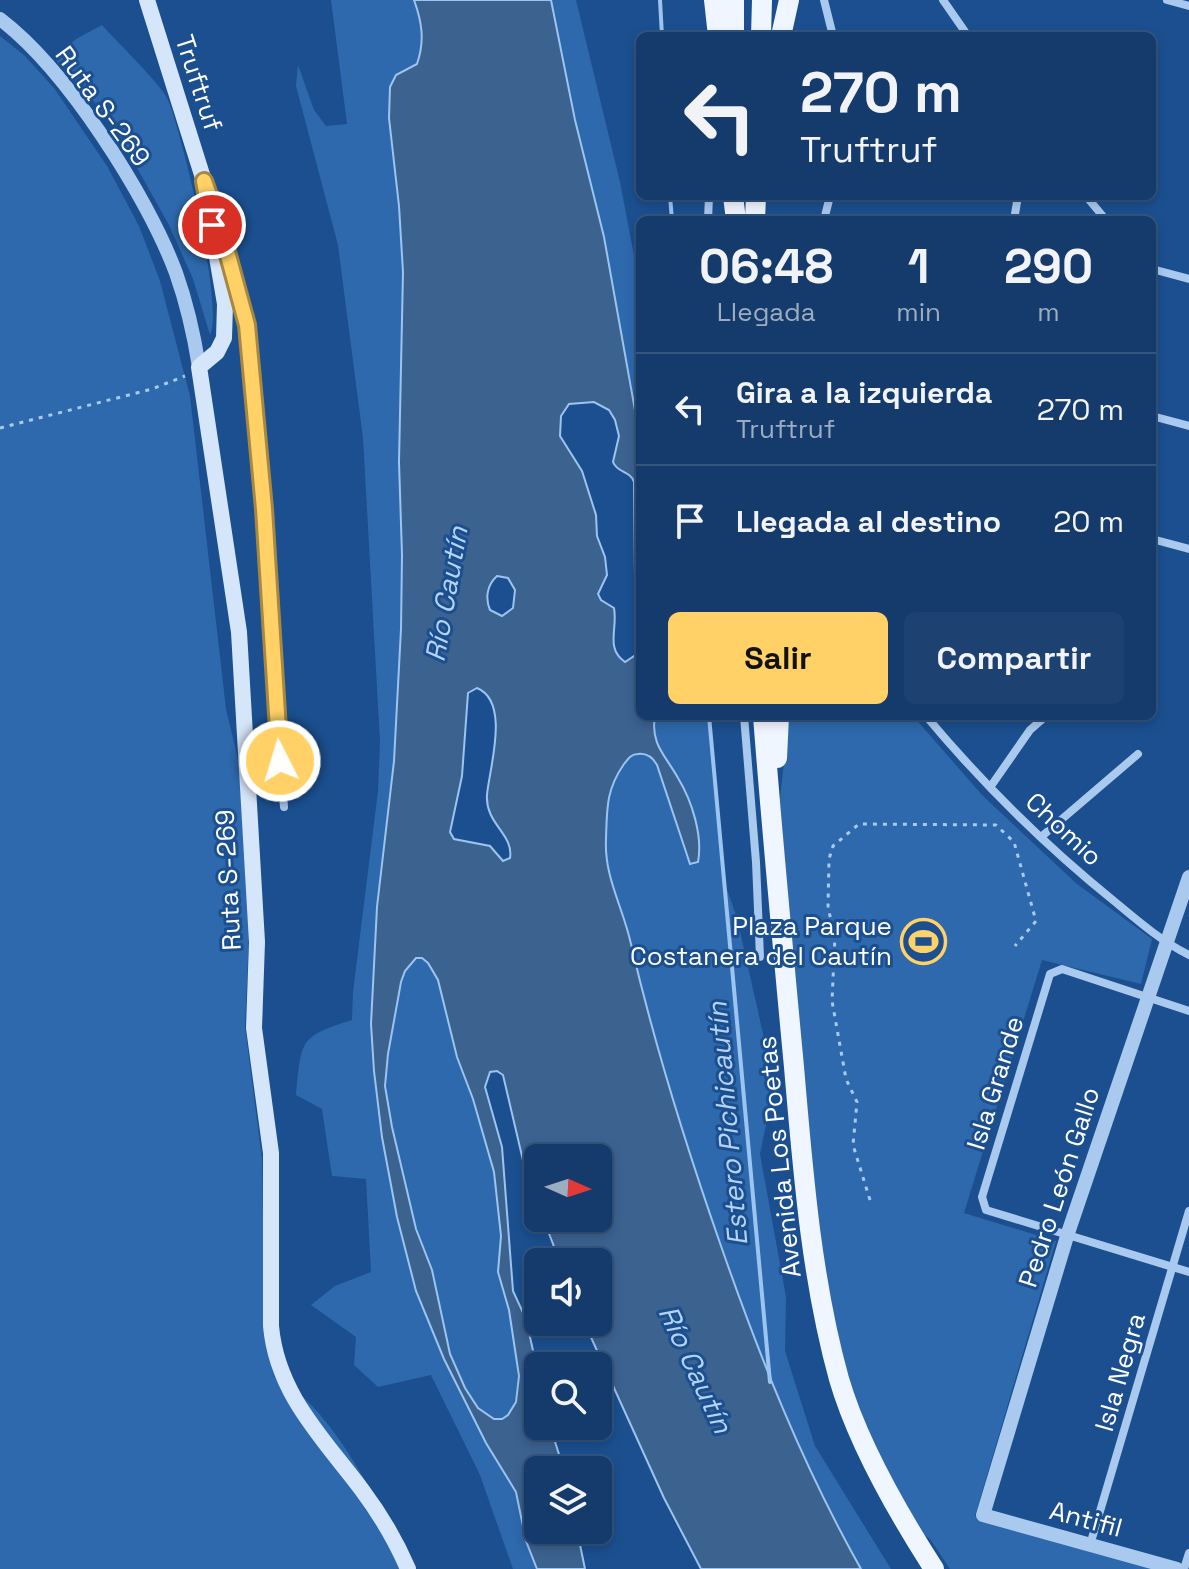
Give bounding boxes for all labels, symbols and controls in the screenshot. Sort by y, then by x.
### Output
street label: Truftruf [167,31,231,135]
street label: Ruta S-269 [48,39,158,173]
text: 270 m [800,57,962,128]
icon: left [668,64,772,168]
text: Truftruf [800,127,937,173]
pin [178,191,246,259]
icon: arrive [190,203,234,247]
text: 06:48 [699,236,833,297]
text: 1 [908,236,930,297]
text: 290 [1004,236,1093,297]
text: Llegada [717,295,816,329]
text: min [896,295,941,329]
text: m [1037,295,1060,329]
text: Gira a la izquierda [736,373,992,412]
icon: left [668,387,712,431]
text: 270 m [1037,390,1124,429]
text: Truftruf [736,412,835,446]
icon: arrive [668,499,712,543]
text: Llegada al destino [736,502,1001,541]
text: 20 m [1053,502,1124,541]
water label: Río Cautín [416,523,476,664]
button: Salir [668,612,888,704]
button: Compartir [904,612,1124,704]
position arrow [238,719,322,803]
street label: Chomio [1018,785,1110,873]
street label: Ruta S-269 [207,809,249,951]
place label: Plaza Parque Costanera del Cautín [630,909,892,973]
sports icon: Plaza Parque Costanera del Cautín [899,917,947,965]
water label: Estero Pichicautín [698,1000,756,1247]
street label: Isla Grande [959,1012,1031,1154]
street label: Avenida Los Poetas [749,1035,809,1279]
street label: Pedro León Gallo [1011,1083,1107,1291]
north arrow [524,1144,612,1232]
map controls [524,1144,612,1544]
button: sound [524,1248,612,1336]
water label: Río Cautín [651,1299,742,1439]
street label: Isla Negra [1087,1309,1153,1435]
button: search [524,1352,612,1440]
button: layers [524,1456,612,1544]
street label: Antifil [1046,1493,1126,1545]

